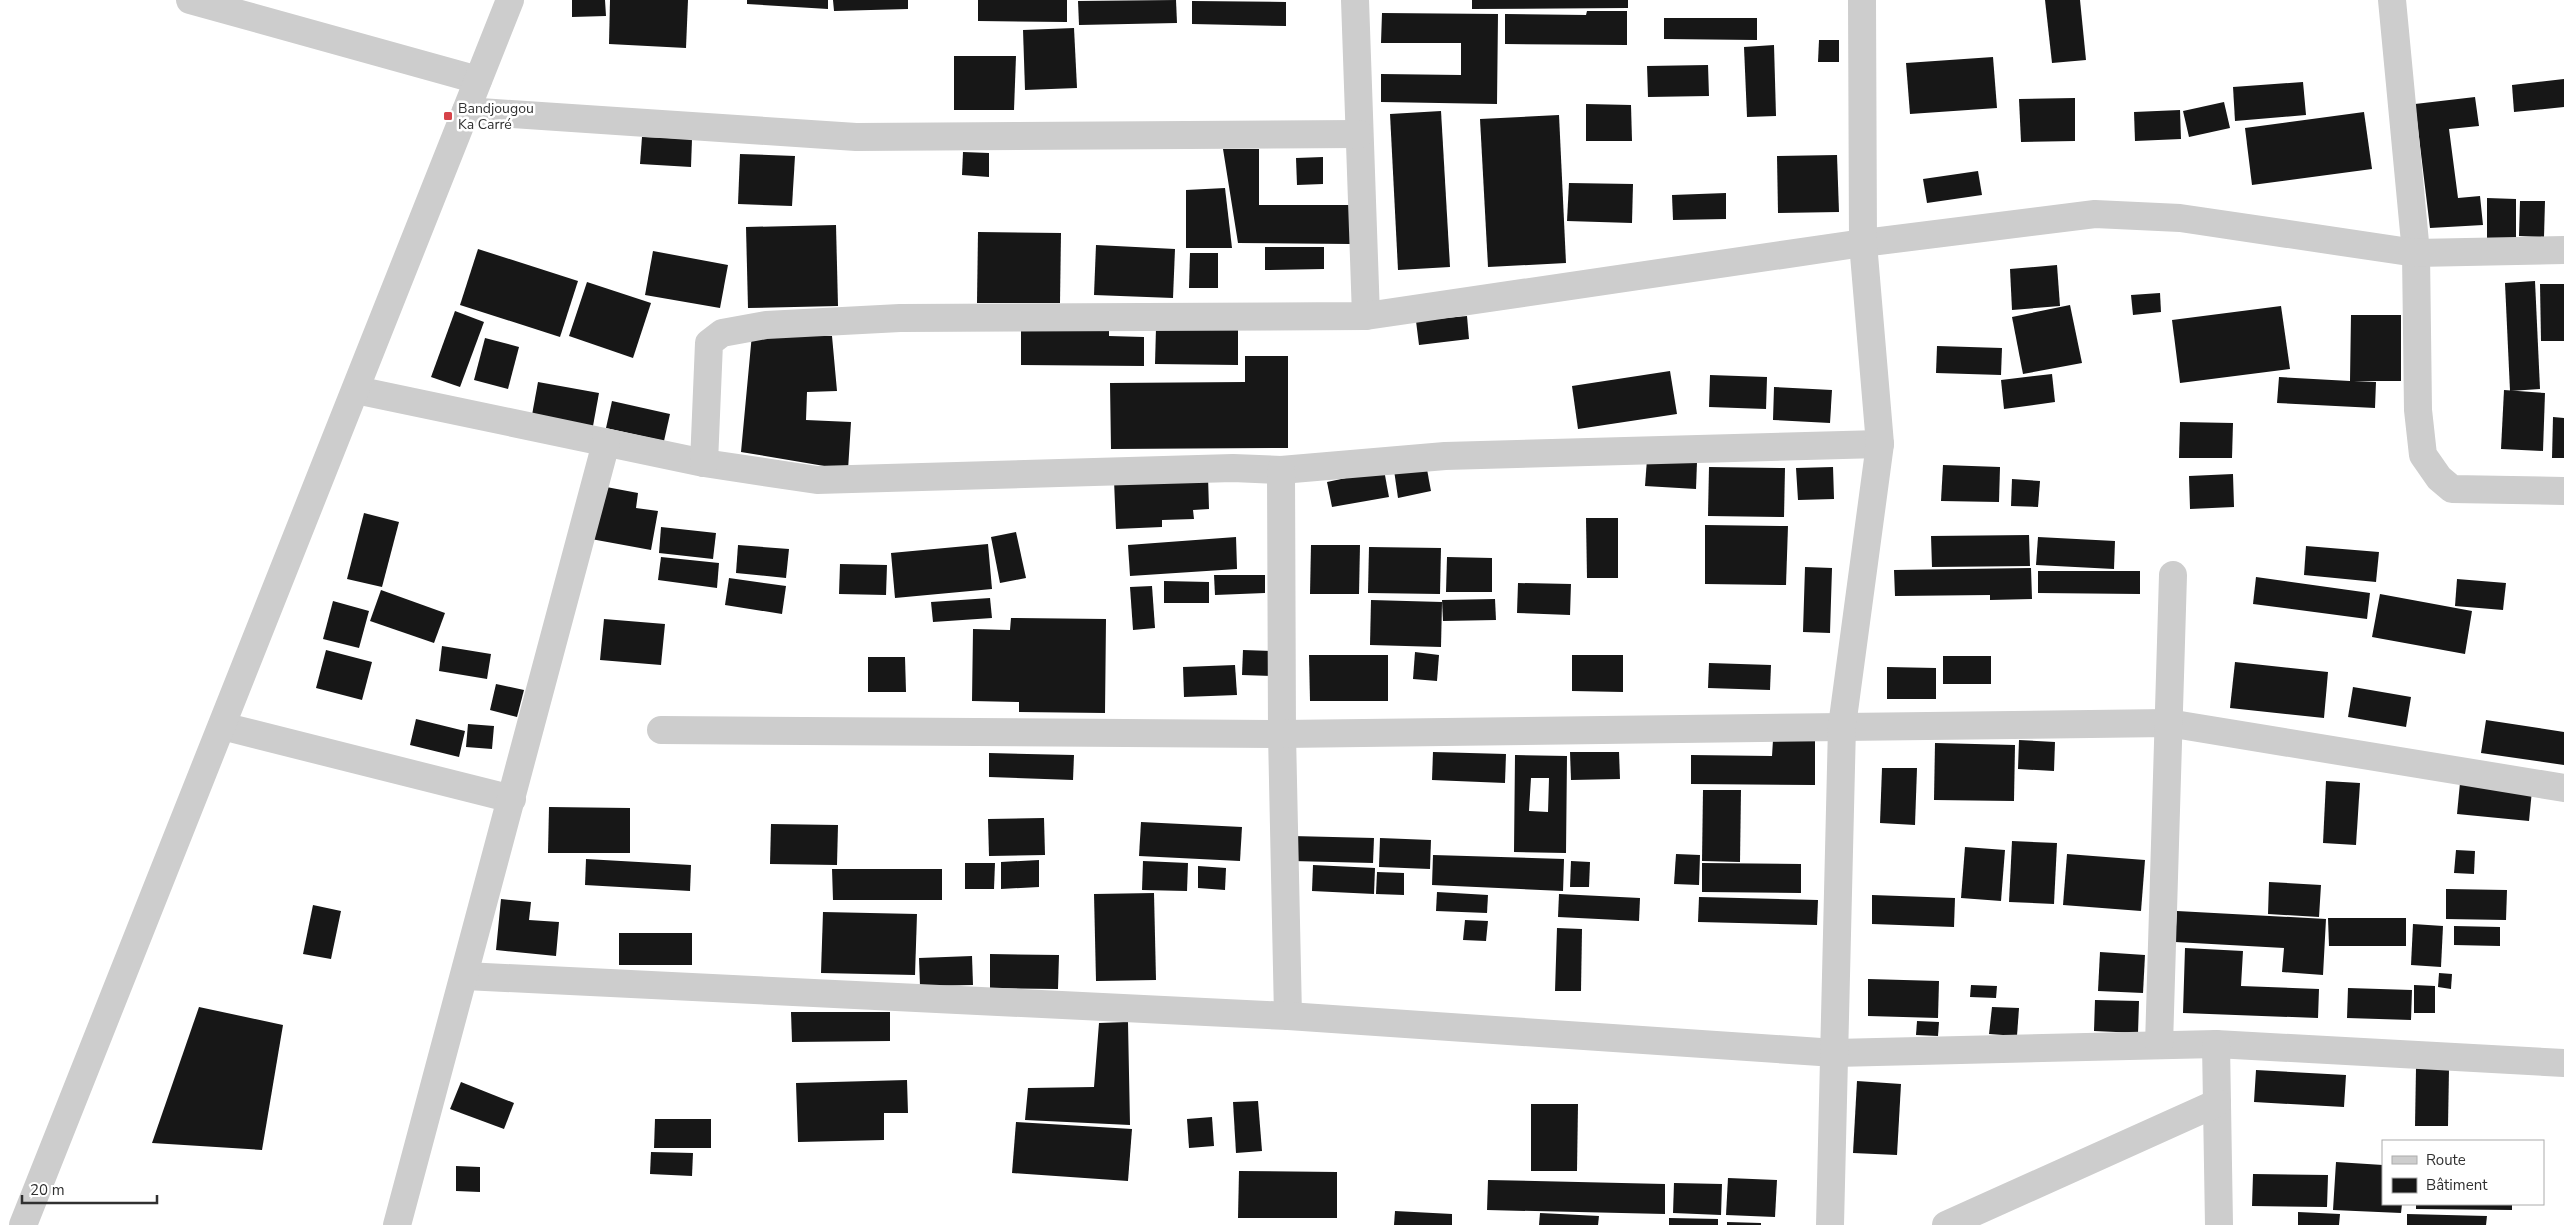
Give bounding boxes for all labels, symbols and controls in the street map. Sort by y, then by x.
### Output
place label: Bandjougou Ka Carré [458,99,534,134]
marker: Bandjougou Ka Carré [442,110,454,122]
legend [2382,1140,2544,1205]
text: Route [2426,1150,2466,1170]
scale bar [22,1172,158,1204]
text: Bâtiment [2426,1175,2488,1195]
text: 20 m [30,1180,65,1200]

